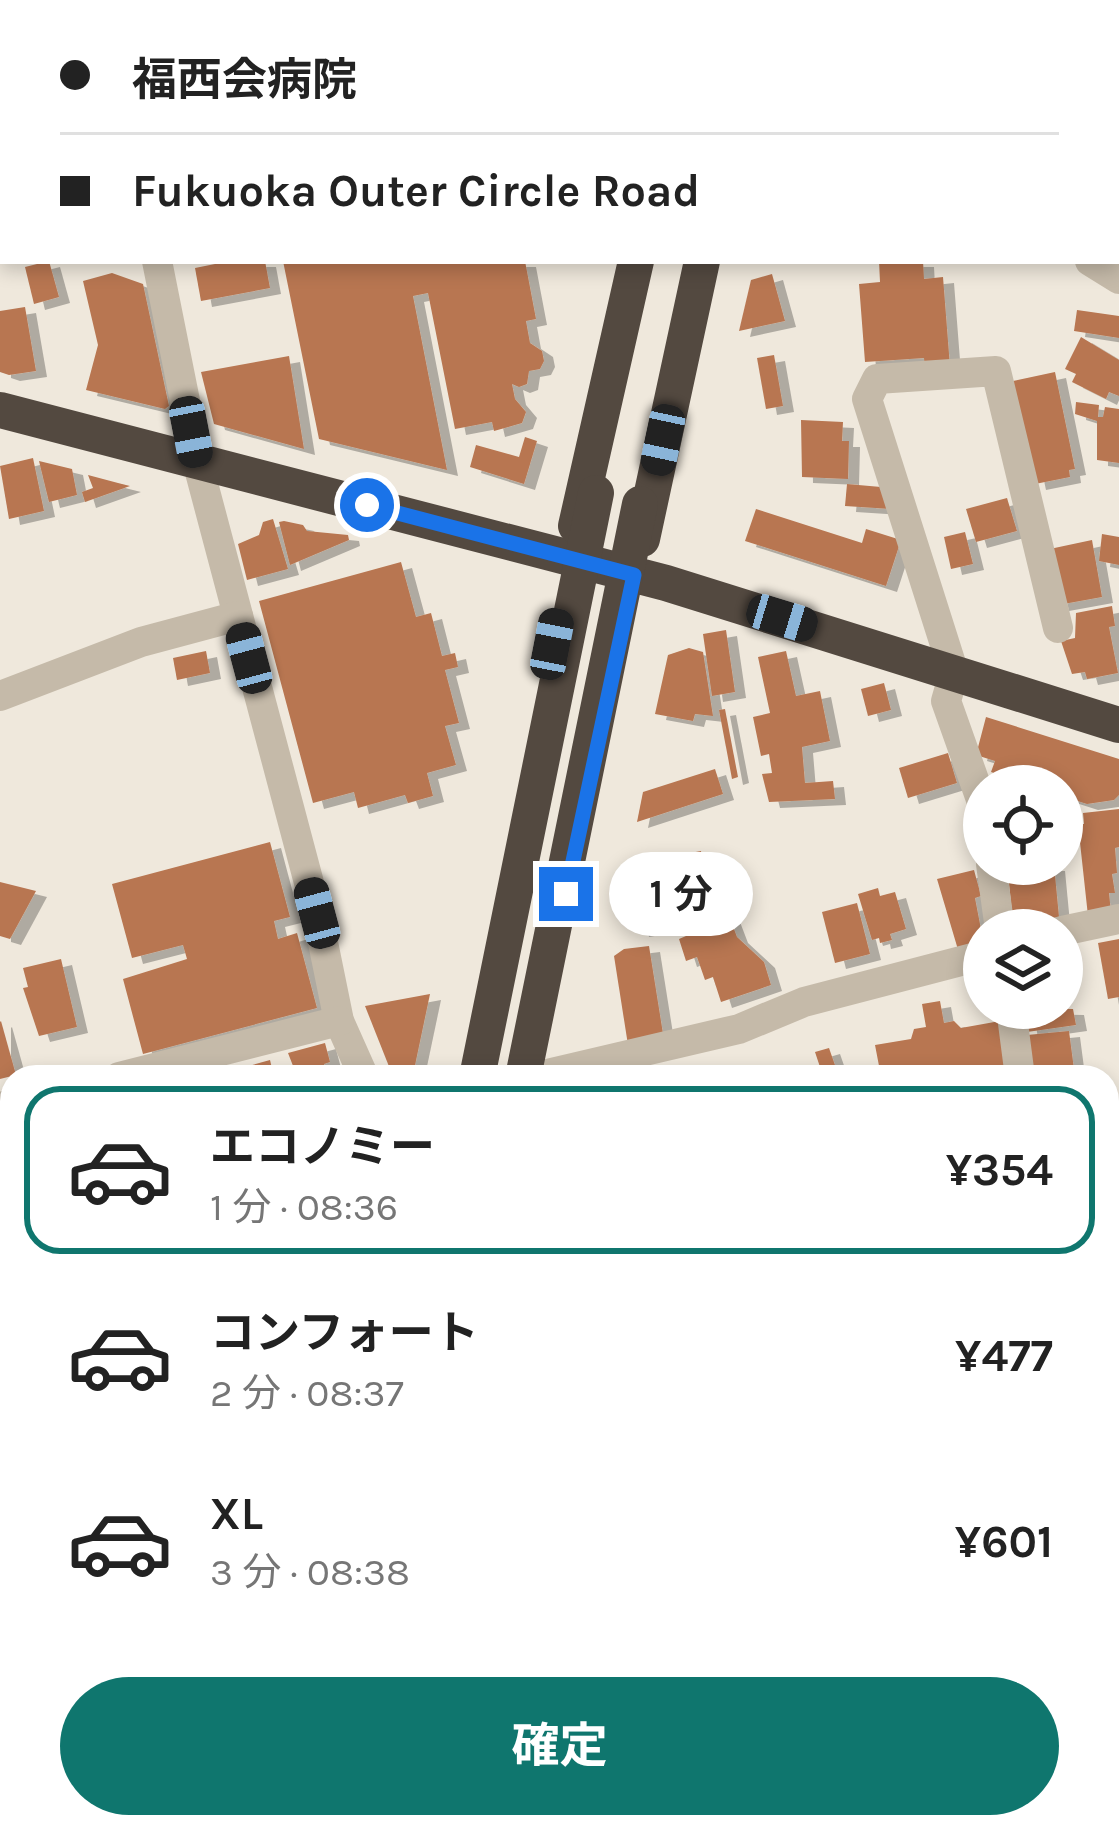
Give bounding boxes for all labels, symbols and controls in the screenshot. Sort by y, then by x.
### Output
text: 福西会病院 [132,54,357,106]
text: Fukuoka Outer Circle Road [132,165,700,217]
car [166,393,216,471]
car [638,401,688,479]
route start [340,478,394,532]
car [742,590,822,646]
car [527,605,577,683]
car [222,619,276,697]
map controls [963,765,1083,1029]
button: locate [963,765,1083,885]
callout: 1 分 [608,852,752,936]
route end [539,867,593,921]
text: 1 分 [650,871,712,917]
car [290,874,344,952]
button: layers [963,909,1083,1029]
icon: car [66,1116,174,1224]
text: エコノミー [210,1121,435,1173]
text: ¥354 [946,1144,1053,1196]
text: 1 分 · 08:36 [210,1184,398,1230]
icon: car [66,1302,174,1410]
text: コンフォート [210,1307,479,1359]
text: ¥477 [955,1330,1053,1382]
text: 2 分 · 08:37 [210,1370,404,1416]
icon: car [66,1488,174,1596]
text: XL [210,1488,263,1540]
text: ¥601 [955,1516,1053,1568]
text: 3 分 · 08:38 [210,1549,410,1595]
button: 確定 [60,1677,1059,1815]

